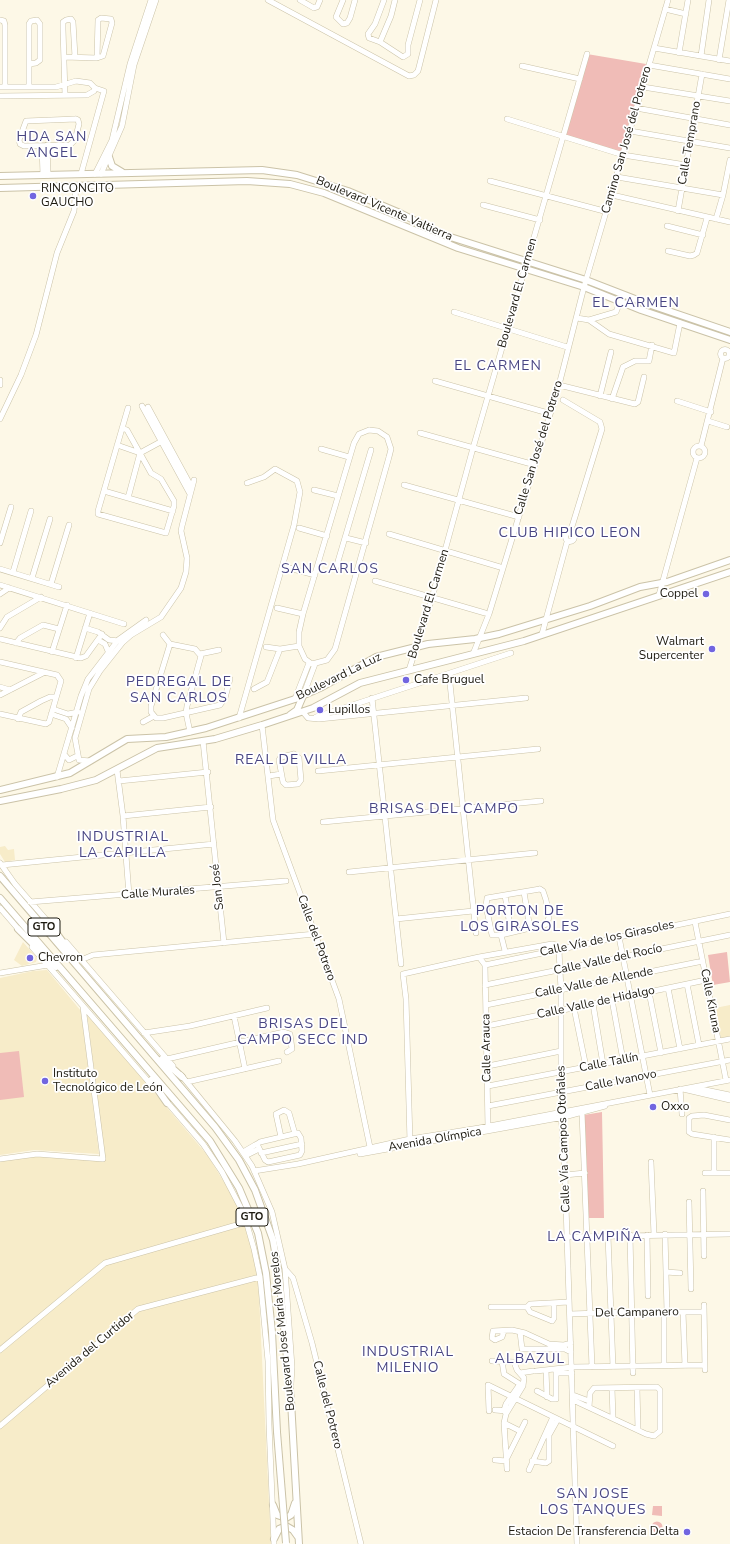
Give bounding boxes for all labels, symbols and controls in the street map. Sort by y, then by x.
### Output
street label: Camino San José del Potrero [599,64,655,216]
street label: Calle Temprano [676,100,704,186]
district label: HDA SAN ANGEL [17,130,87,162]
street label: Boulevard Vicente Valtierra [314,174,454,244]
place label: RINCONCITO GAUCHO [41,182,114,210]
marker: RINCONCITO GAUCHO [28,191,38,201]
street label: Boulevard El Carmen [495,236,541,350]
district label: EL CARMEN [592,296,680,312]
district label: EL CARMEN [454,359,542,375]
street label: Calle San José del Potrero [512,379,566,517]
district label: CLUB HIPICO LEON [499,526,641,542]
street label: Boulevard El Carmen [405,548,453,660]
district label: SAN CARLOS [281,562,379,578]
place label: Coppel [660,587,698,601]
marker: Coppel [701,589,711,599]
place label: Walmart Supercenter [639,635,704,663]
marker: Walmart Supercenter [707,644,717,654]
street label: Boulevard La Luz [294,650,384,704]
place label: Cafe Bruguel [414,673,484,687]
district label: PEDREGAL DE SAN CARLOS [126,675,232,708]
marker: Cafe Bruguel [401,675,411,685]
place label: Lupillos [328,703,370,717]
marker: Lupillos [315,705,325,715]
district label: REAL DE VILLA [235,753,347,769]
district label: BRISAS DEL CAMPO [369,802,519,818]
district label: INDUSTRIAL LA CAPILLA [77,830,169,862]
street label: San José [208,863,228,911]
street label: Calle Murales [121,883,195,903]
street label: Calle del Potrero [294,893,338,983]
district label: PORTON DE LOS GIRASOLES [460,904,580,936]
road number: GTO [28,918,60,936]
street label: Calle Vía de los Girasoles [539,918,675,960]
street label: Calle Valle del Rocío [552,941,664,979]
place label: Chevron [38,951,83,965]
marker: Chevron [25,953,35,963]
street label: Calle Valle de Allende [534,964,654,1002]
street label: Calle Kiruna [697,968,723,1034]
street label: Calle Valle de Hidalgo [536,983,656,1023]
street label: Calle Arauca [479,1014,495,1082]
district label: BRISAS DEL CAMPO SECC IND [237,1017,369,1050]
street label: Calle Tallín [578,1050,640,1076]
street label: Calle Vía Campos Otoñales [554,1065,574,1213]
place label: Instituto Tecnológico de León [53,1067,163,1095]
street label: Calle Ivanovo [584,1067,658,1095]
marker: Instituto Tecnológico de León [40,1076,50,1086]
place label: Oxxo [661,1100,689,1114]
marker: Oxxo [648,1102,658,1112]
street label: Avenida Olímpica [387,1125,483,1155]
road number: GTO [236,1208,268,1226]
district label: LA CAMPIÑA [547,1230,643,1246]
street label: Boulevard José María Morelos [267,1250,299,1412]
street label: Del Campanero [595,1305,679,1321]
street label: Avenida del Curtidor [43,1309,137,1391]
district label: INDUSTRIAL MILENIO [362,1345,454,1378]
district label: ALBAZUL [495,1352,565,1368]
street label: Calle del Potrero [309,1359,345,1451]
district label: SAN JOSE LOS TANQUES [540,1487,646,1520]
place label: Estacion De Transferencia Delta [508,1525,679,1539]
marker: Estacion De Transferencia Delta [682,1527,692,1537]

